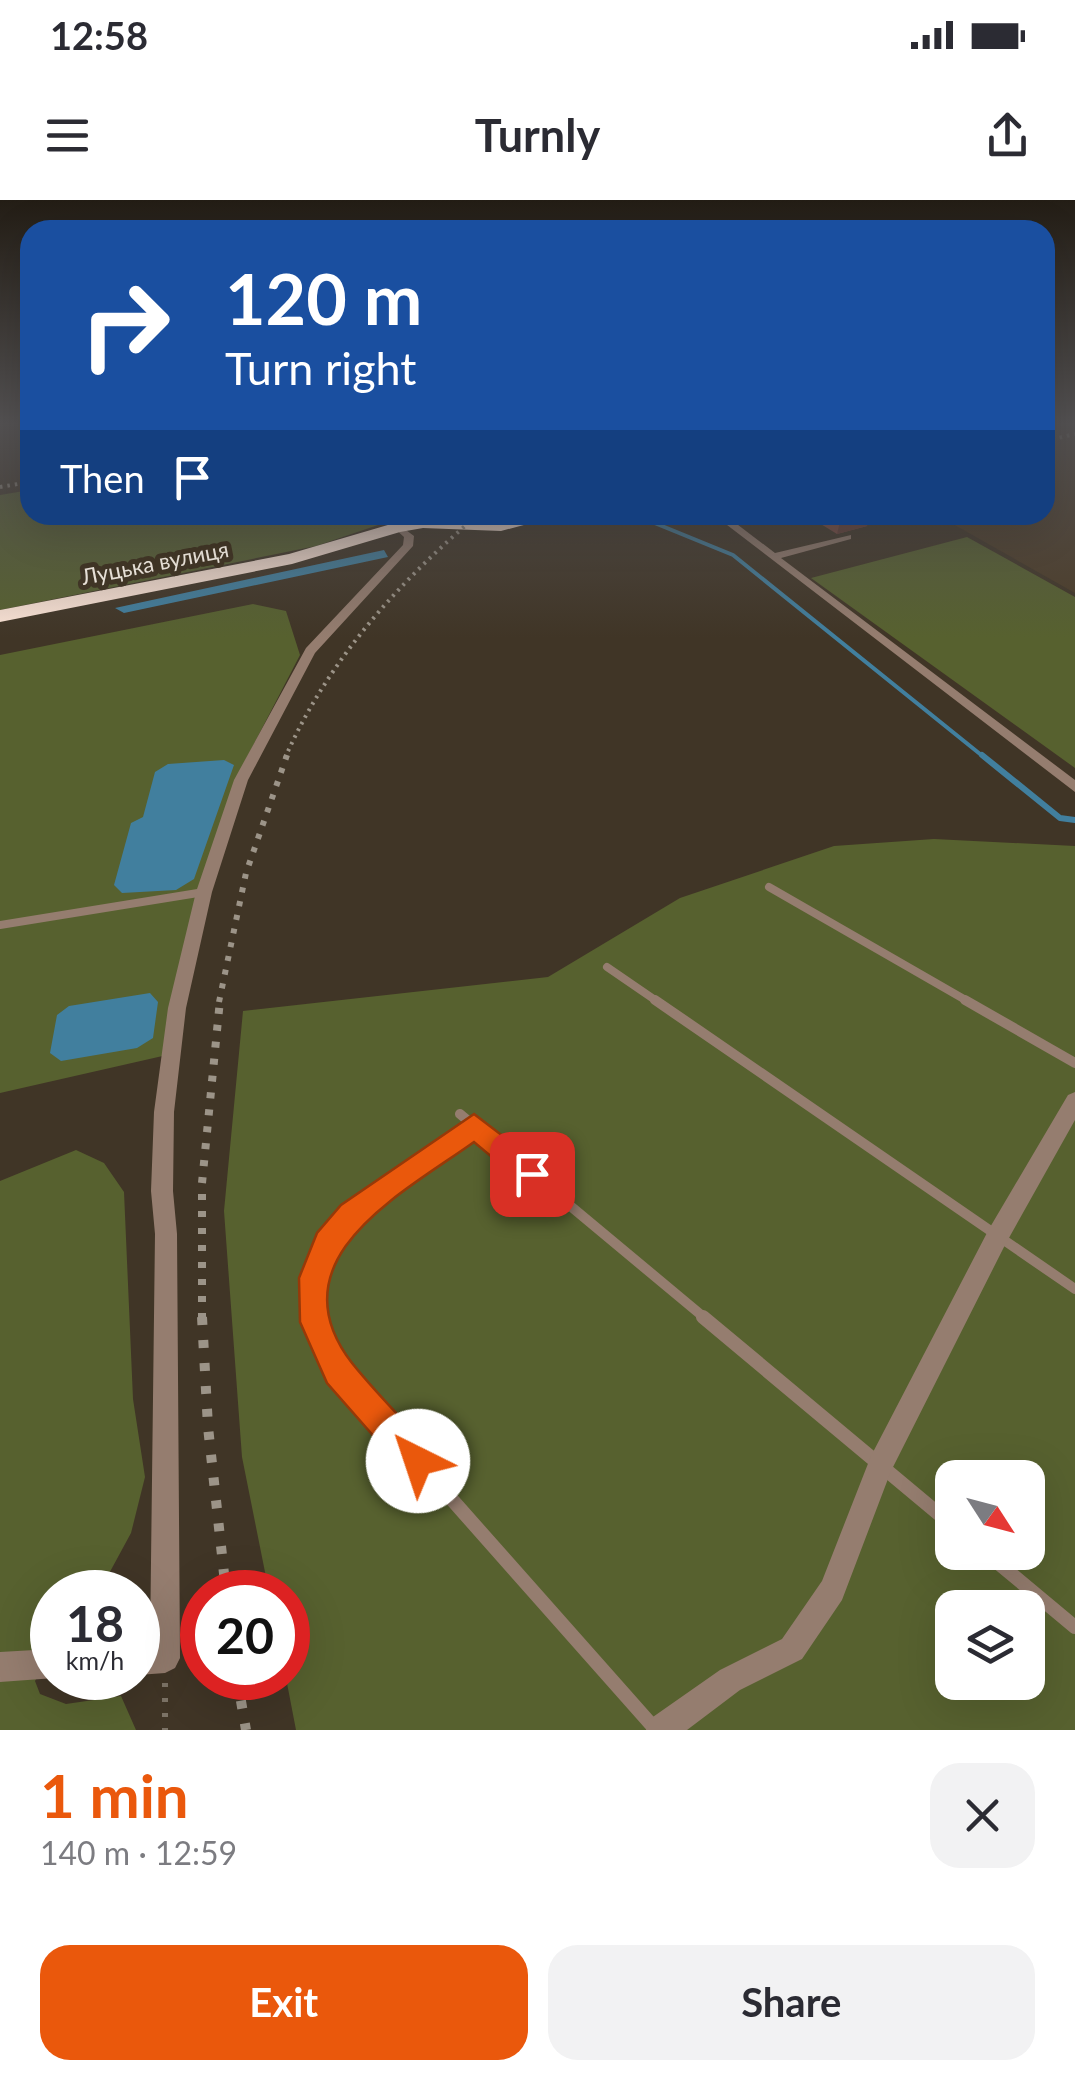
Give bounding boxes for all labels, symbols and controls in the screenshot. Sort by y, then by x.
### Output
text: 12:58 [50,12,148,58]
icon: menu [40,108,95,163]
text: Turnly [475,108,600,162]
icon: share [980,108,1035,163]
text: 120 m [225,256,422,340]
icon: right [60,260,190,390]
text: Turn right [225,341,416,395]
icon: arrive [165,450,220,505]
text: Then [60,455,145,501]
street label: Луцька вулиця [78,535,231,590]
pin [490,1132,575,1217]
icon: arrive [505,1147,560,1202]
position arrow [366,1409,470,1513]
north arrow [935,1460,1045,1570]
map controls [935,1460,1045,1700]
speed limit sign: 20 [180,1570,310,1700]
button: layers [935,1590,1045,1700]
text: 18 [66,1593,124,1653]
text: km/h [66,1645,124,1675]
text: 1 min [40,1759,189,1831]
button: close [930,1763,1035,1868]
text: 140 m · 12:59 [40,1833,237,1872]
button: Exit [40,1945,528,2060]
button: Share [548,1945,1035,2060]

